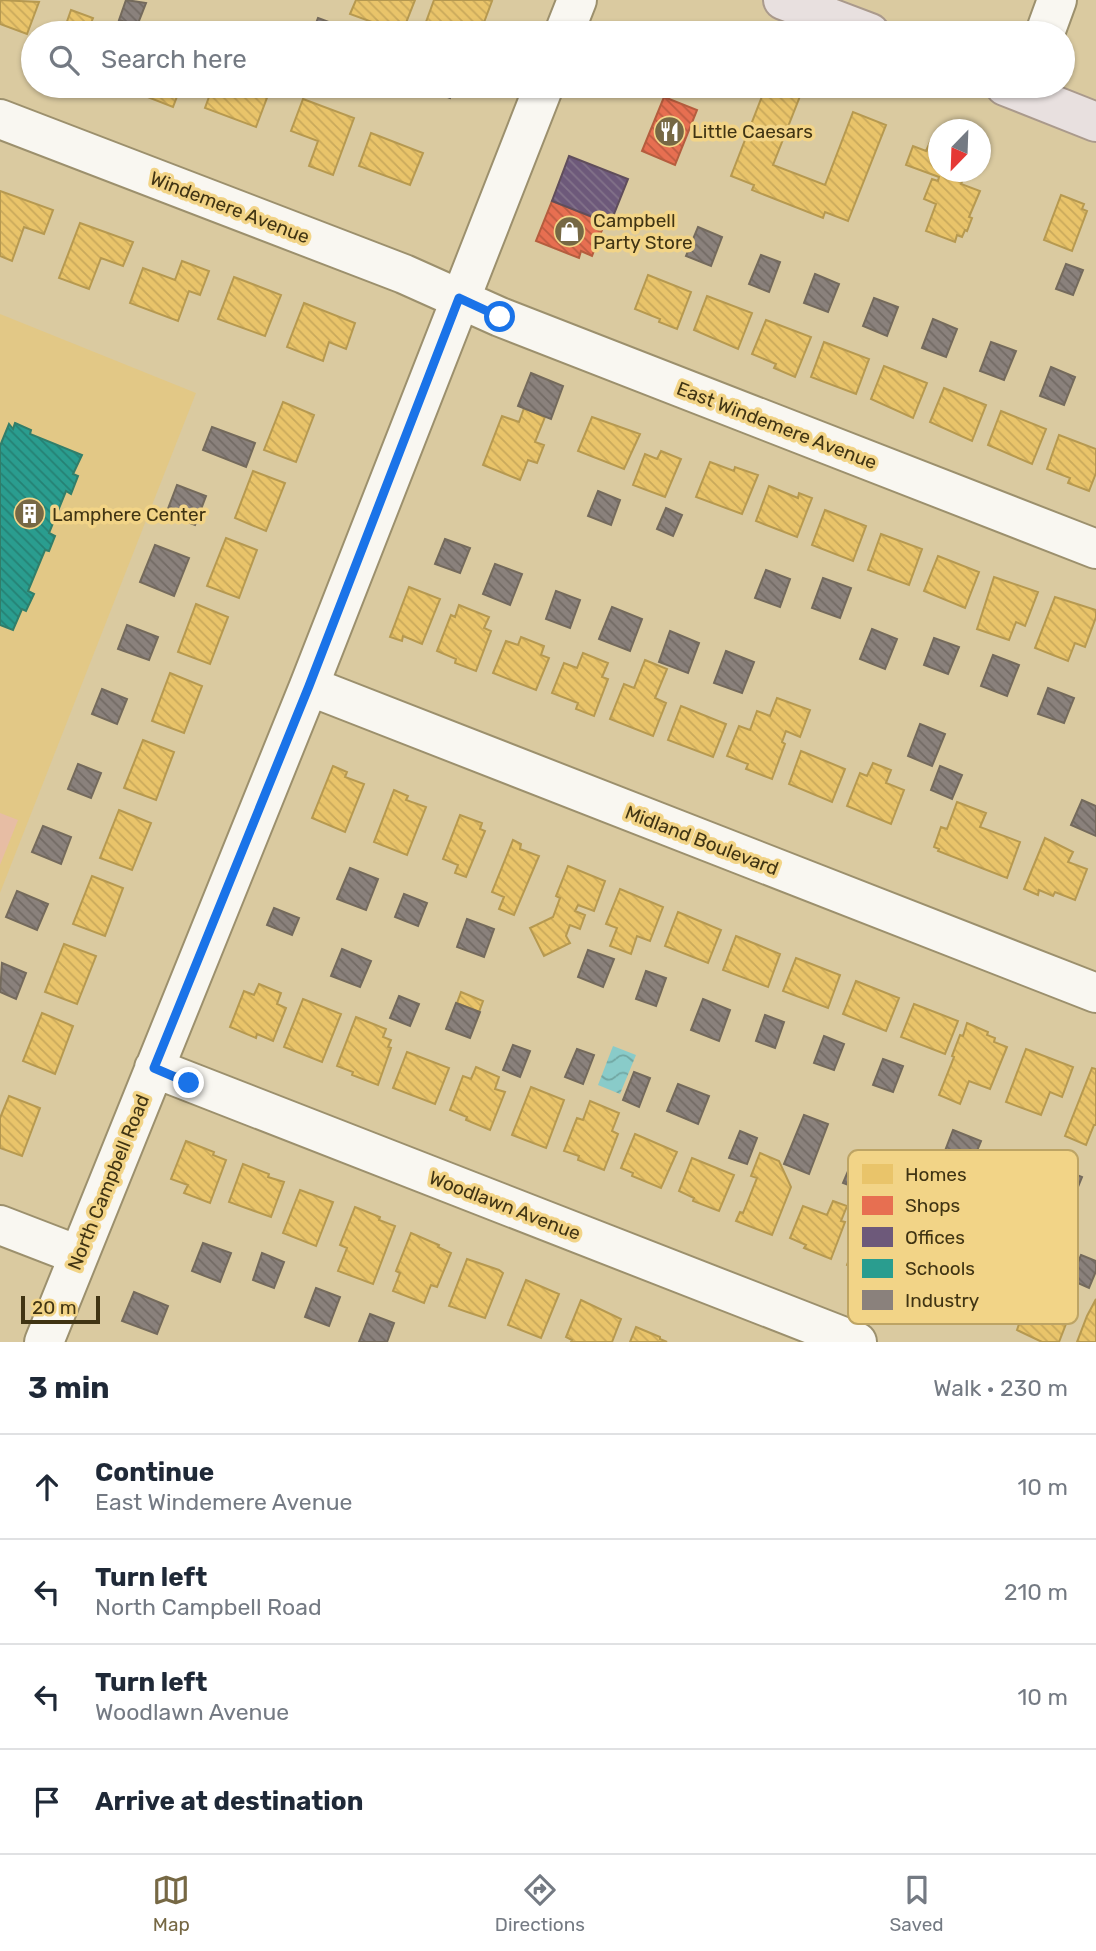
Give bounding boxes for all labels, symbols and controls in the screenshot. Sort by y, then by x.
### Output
search box [21,21,1075,98]
icon: search [45,41,83,79]
text: Search here [101,44,247,75]
restaurant icon: Little Caesars [652,114,686,148]
north arrow [928,119,991,182]
place label: Little Caesars [692,120,813,143]
street label: Windemere Avenue [147,166,313,249]
place label: Campbell Party Store [593,209,693,254]
shop icon: Campbell Party Store [553,214,587,248]
route start [484,301,515,332]
street label: East Windemere Avenue [673,377,880,474]
building icon: Lamphere Center [12,497,46,531]
place label: Lamphere Center [52,503,207,526]
street label: Midland Boulevard [622,801,782,880]
route end [173,1067,204,1098]
street label: North Campbell Road [63,1091,154,1273]
legend [848,1150,1078,1324]
text: Homes [905,1163,967,1186]
street label: Woodlawn Avenue [426,1166,584,1245]
text: Shops [905,1194,960,1217]
text: Offices [905,1226,965,1249]
text: Schools [905,1257,975,1280]
text: Industry [905,1289,979,1312]
scale bar [21,1293,100,1325]
text: 20 m [32,1296,77,1319]
text: 3 min [28,1370,110,1406]
text: Walk · 230 m [933,1374,1068,1402]
text: Continue [95,1457,214,1488]
icon: ahead [28,1468,66,1506]
text: 10 m [1017,1473,1068,1501]
text: East Windemere Avenue [95,1488,352,1516]
text: Turn left [95,1562,207,1593]
icon: left [28,1573,66,1611]
text: 210 m [1004,1578,1068,1606]
text: North Campbell Road [95,1593,322,1621]
text: Turn left [95,1667,207,1698]
icon: left [28,1678,66,1716]
text: 10 m [1017,1683,1068,1711]
text: Woodlawn Avenue [95,1698,289,1726]
icon: arrive [28,1783,66,1821]
text: Arrive at destination [95,1786,363,1817]
tab: Map [152,1871,190,1936]
tab: Directions [495,1871,585,1936]
tab: Saved [889,1871,944,1936]

